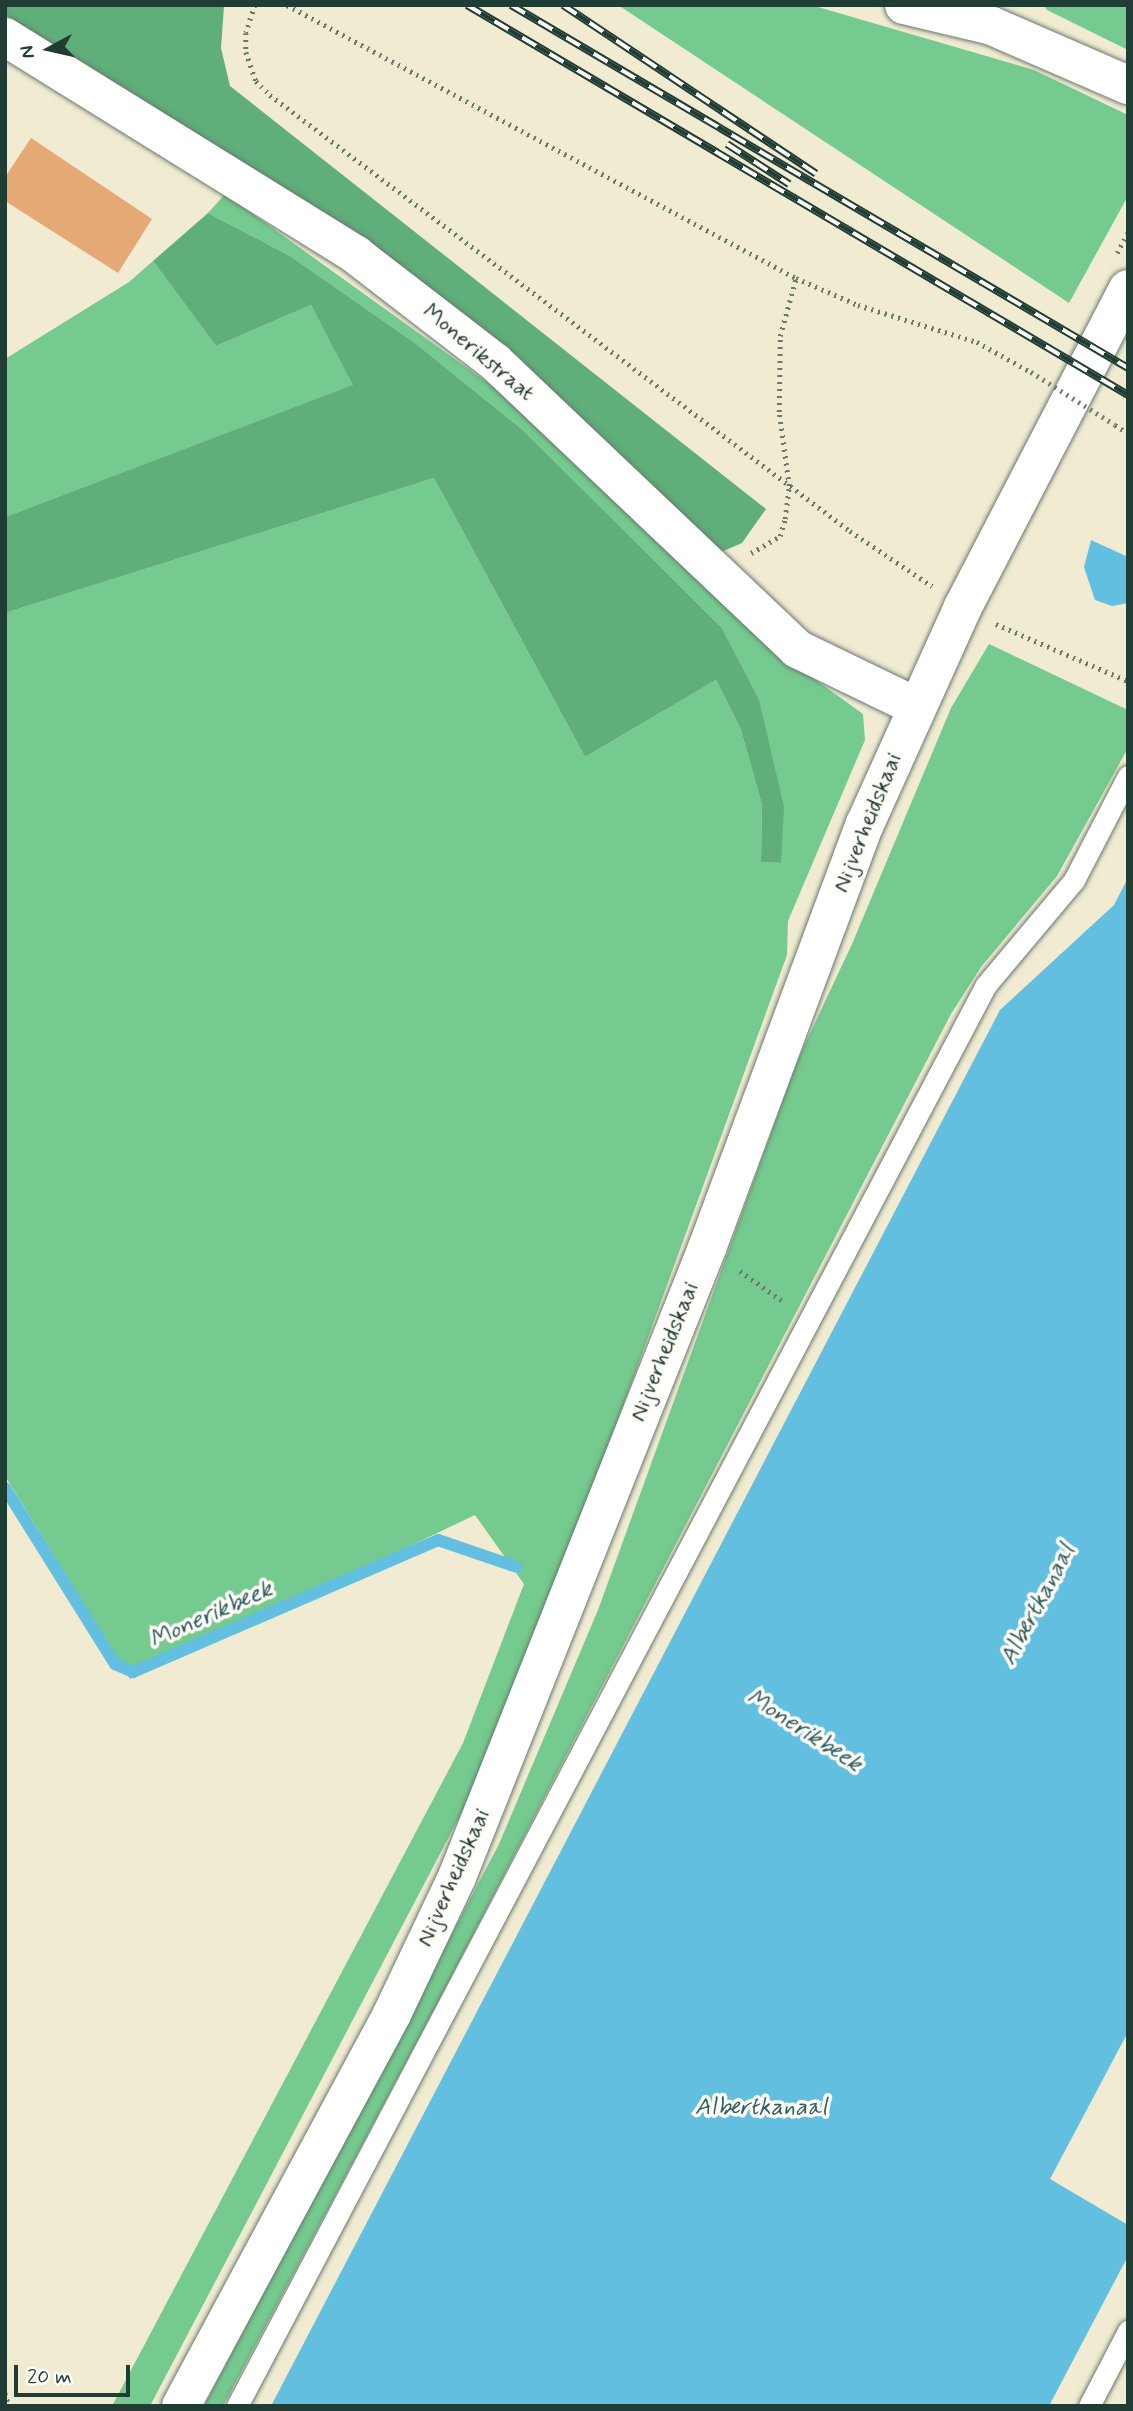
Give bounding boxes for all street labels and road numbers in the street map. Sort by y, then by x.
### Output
street label: Monerikstraat [417,298,539,408]
street label: Nijverheidskaai [828,749,908,897]
street label: Nijverheidskaai [625,1278,705,1426]
street label: Nijverheidskaai [411,1805,497,1951]

